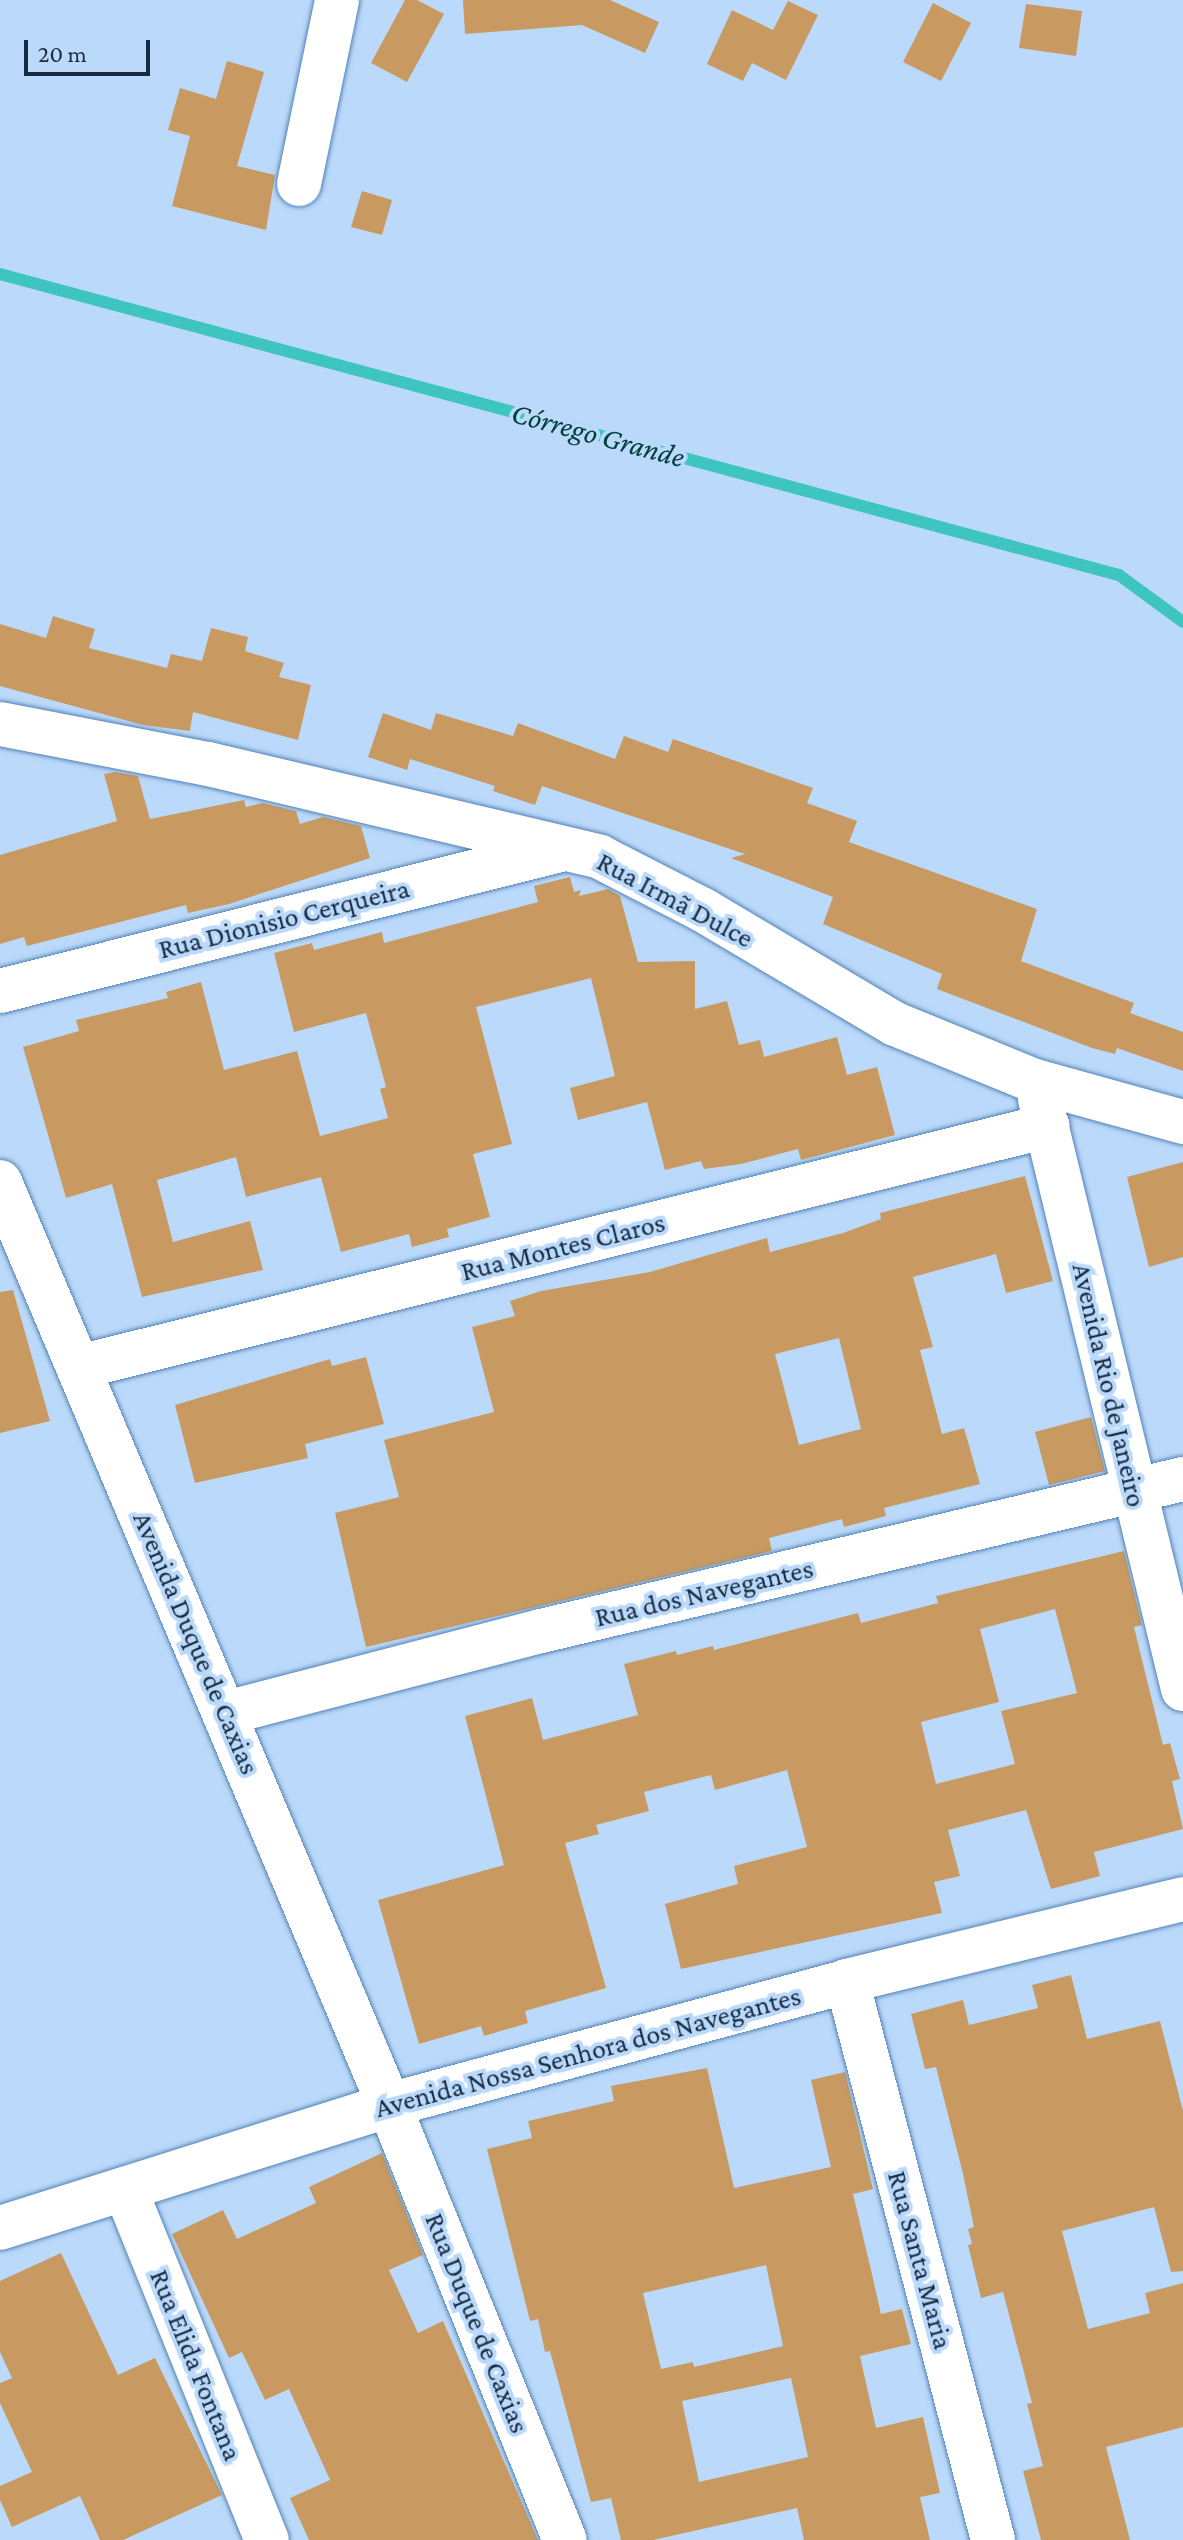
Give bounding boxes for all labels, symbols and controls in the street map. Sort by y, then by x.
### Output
scale bar [28,24,154,74]
text: 20 m [38,40,87,67]
water label: Córrego Grande [508,395,688,475]
street label: Rua Irmã Dulce [591,845,759,955]
street label: Rua Dionisio Cerqueira [155,872,413,966]
street label: Rua Montes Claros [457,1205,669,1289]
street label: Avenida Rio de Janeiro [1065,1260,1153,1510]
street label: Avenida Duque de Caxias [125,1507,267,1779]
street label: Rua dos Navegantes [592,1552,816,1634]
street label: Avenida Nossa Senhora dos Navegantes [371,1979,805,2125]
street label: Rua Santa Maria [880,2167,960,2353]
street label: Rua Duque de Caxias [417,2208,537,2438]
street label: Rua Elida Fontana [142,2264,250,2466]

